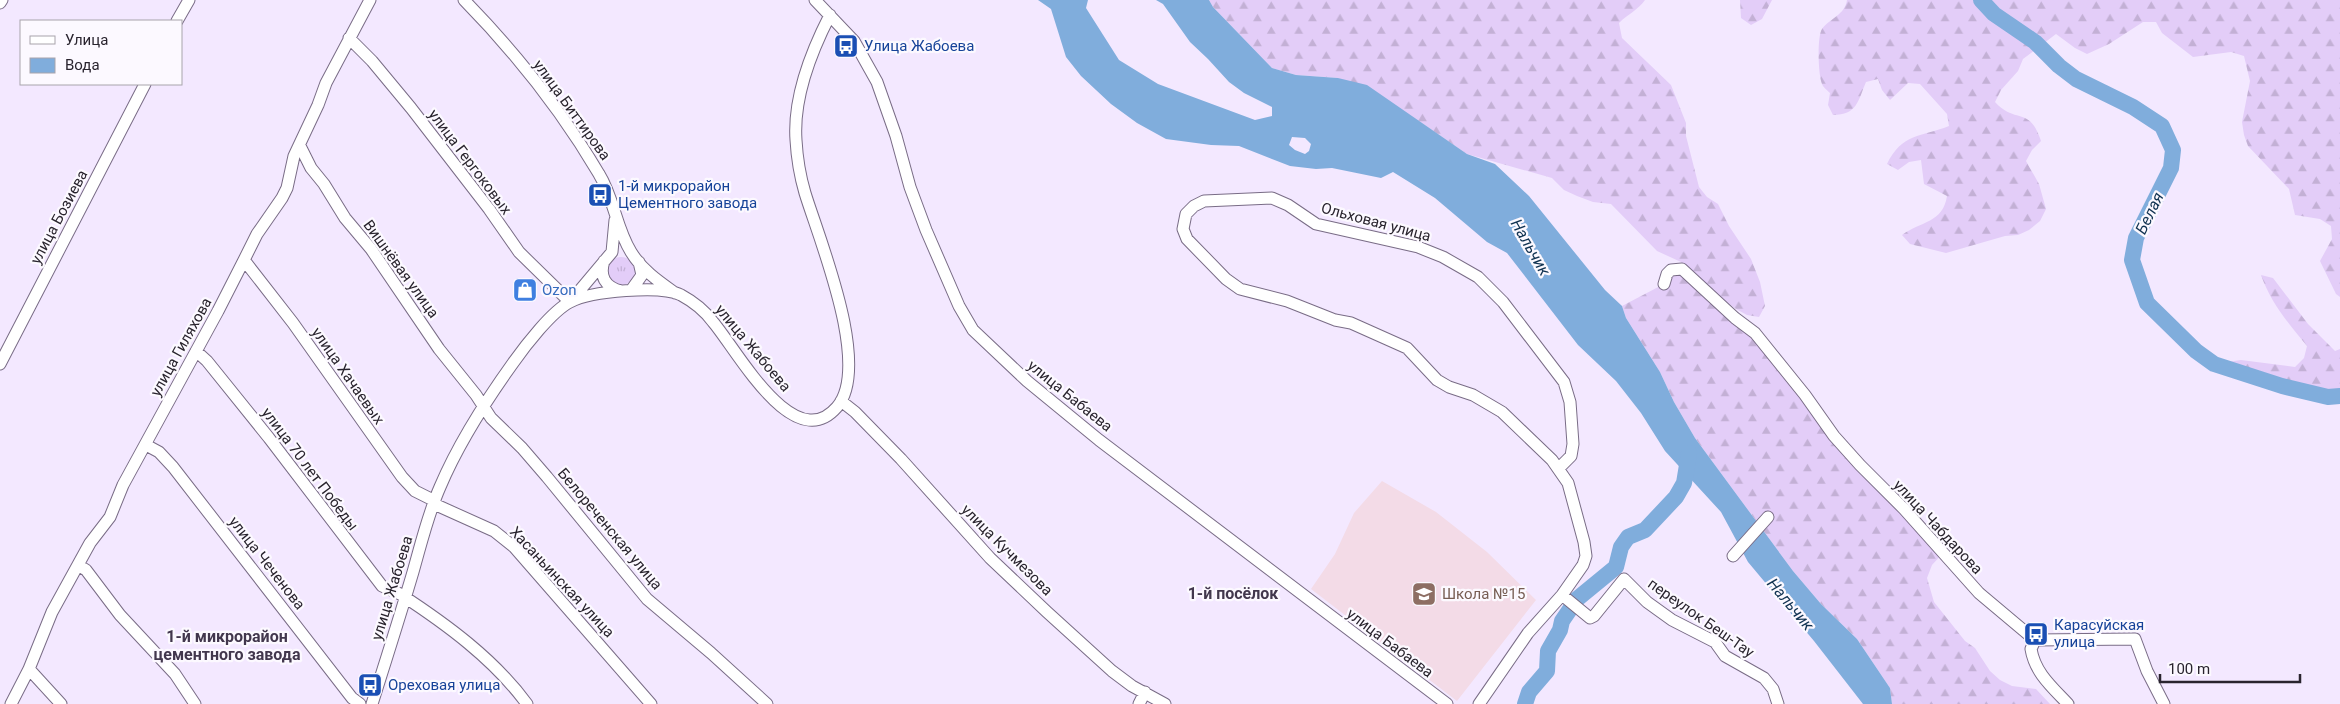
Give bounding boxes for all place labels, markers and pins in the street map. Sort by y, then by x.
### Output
bus stop icon: Улица Жабоева [833,33,859,59]
place label: Улица Жабоева [864,37,974,55]
place label: 1-й микрорайон Цементного завода [618,177,757,212]
bus stop icon: 1-й микрорайон Цементного завода [587,182,613,208]
shop icon: Ozon [512,277,538,303]
place label: Ozon [542,281,576,299]
school or university icon: Школа №15 [1411,581,1437,607]
place label: Школа №15 [1442,585,1525,603]
place label: Карасуйская улица [2054,616,2144,651]
bus stop icon: Карасуйская улица [2023,621,2049,647]
bus stop icon: Ореховая улица [357,672,383,698]
place label: Ореховая улица [388,676,500,694]

